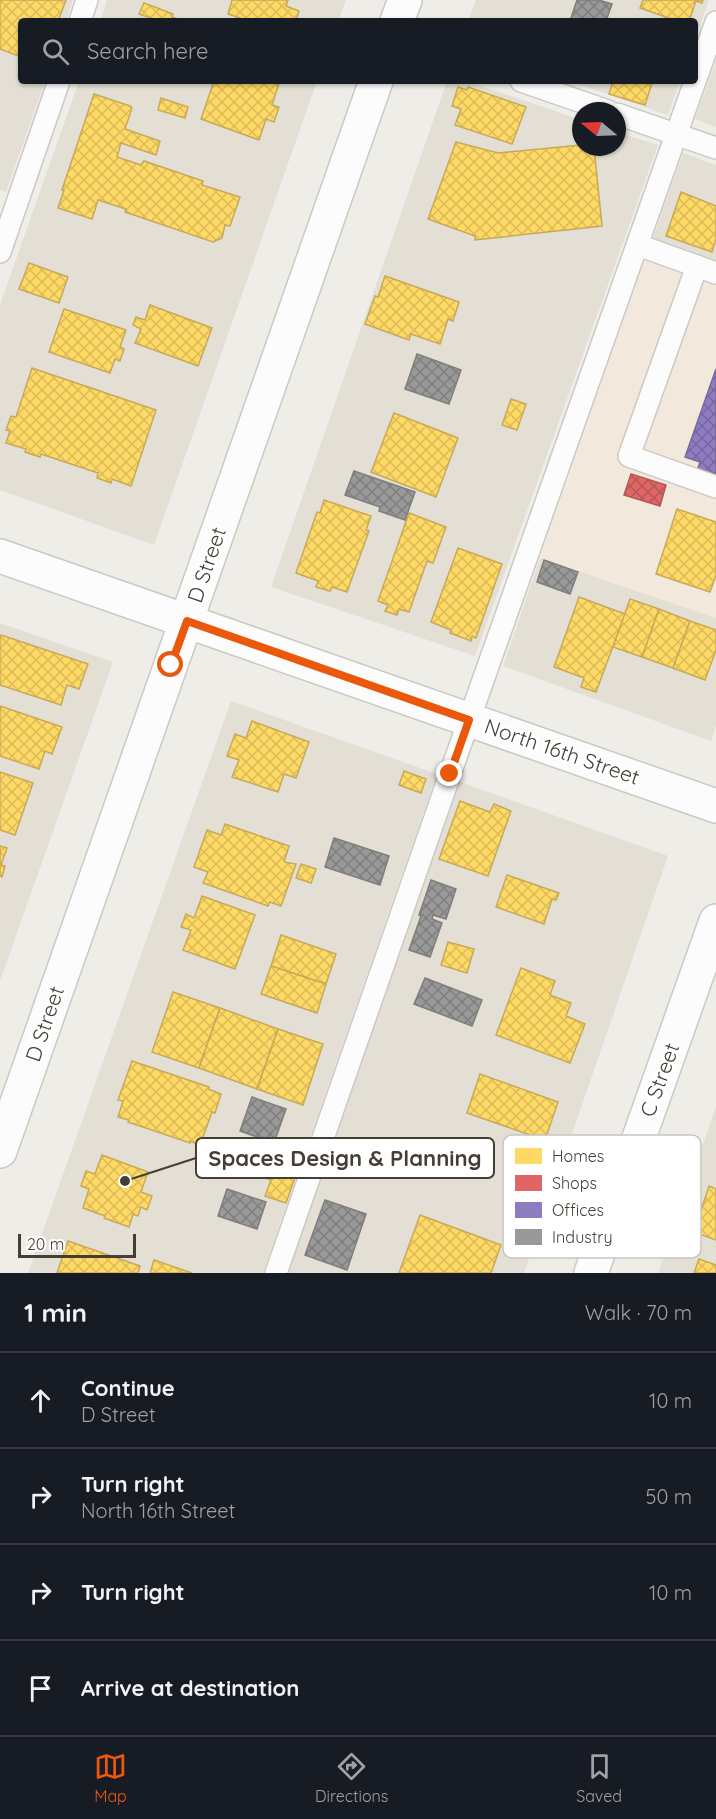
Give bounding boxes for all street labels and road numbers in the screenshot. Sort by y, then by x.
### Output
street label: D Street [181,523,231,606]
street label: North 16th Street [481,712,643,790]
street label: D Street [19,982,69,1065]
street label: C Street [634,1039,684,1120]

